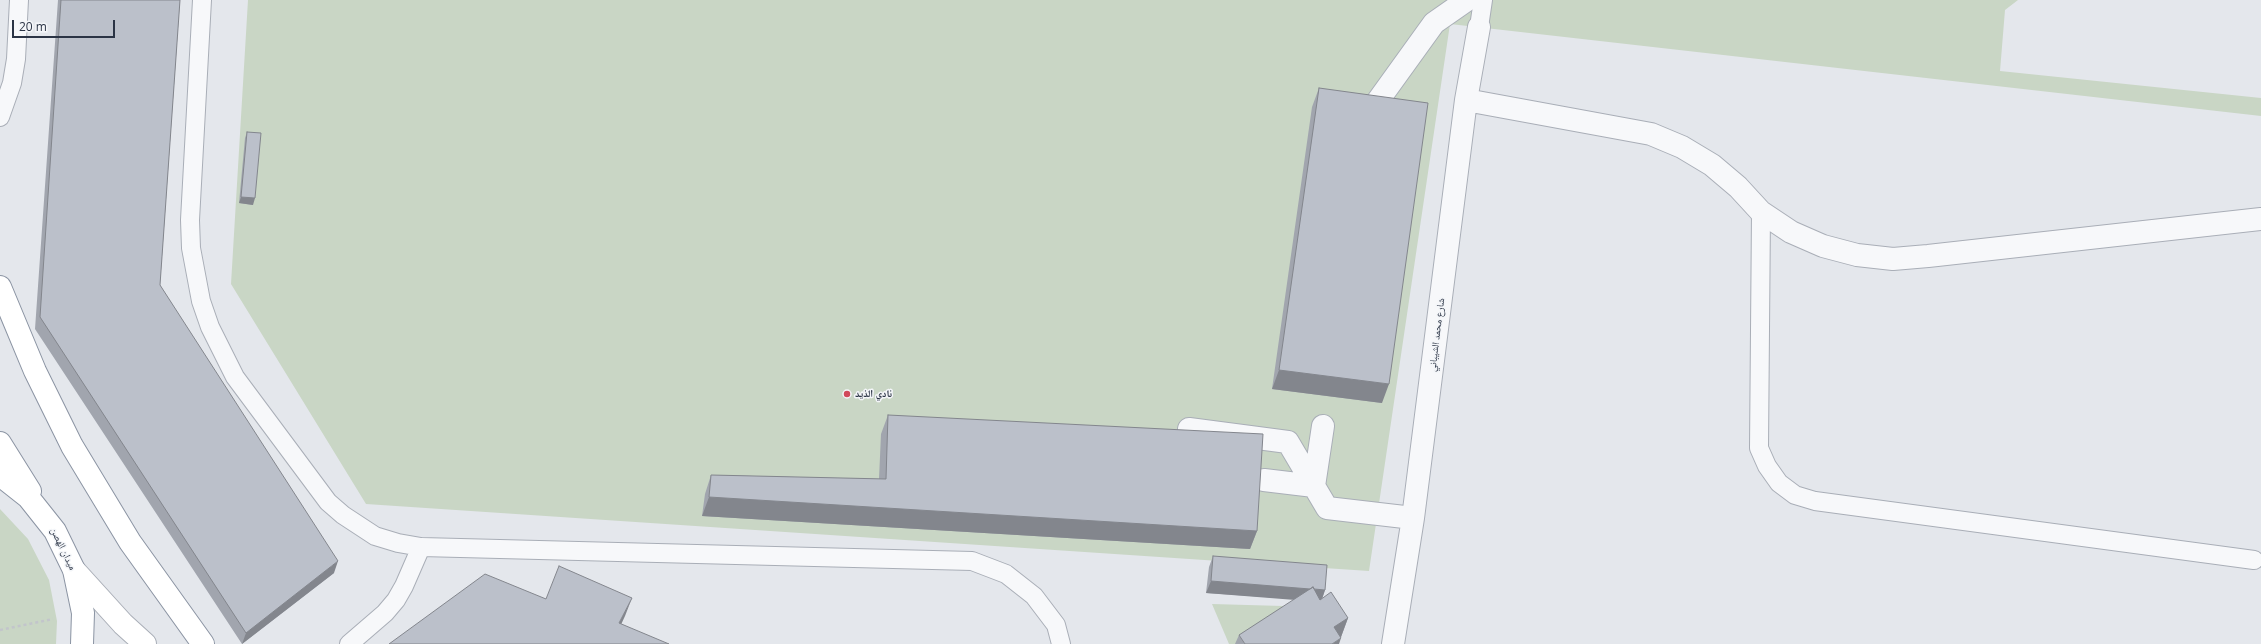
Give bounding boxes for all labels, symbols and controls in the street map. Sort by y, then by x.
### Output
scale bar [14,12,117,38]
text: 20 m [19,18,47,35]
street label: شارع محمد الشيباني [1427,297,1447,373]
place label: نادي الذيد [855,388,892,400]
marker: نادي الذيد [842,389,852,399]
street label: ميدان الهصن [48,526,78,572]

